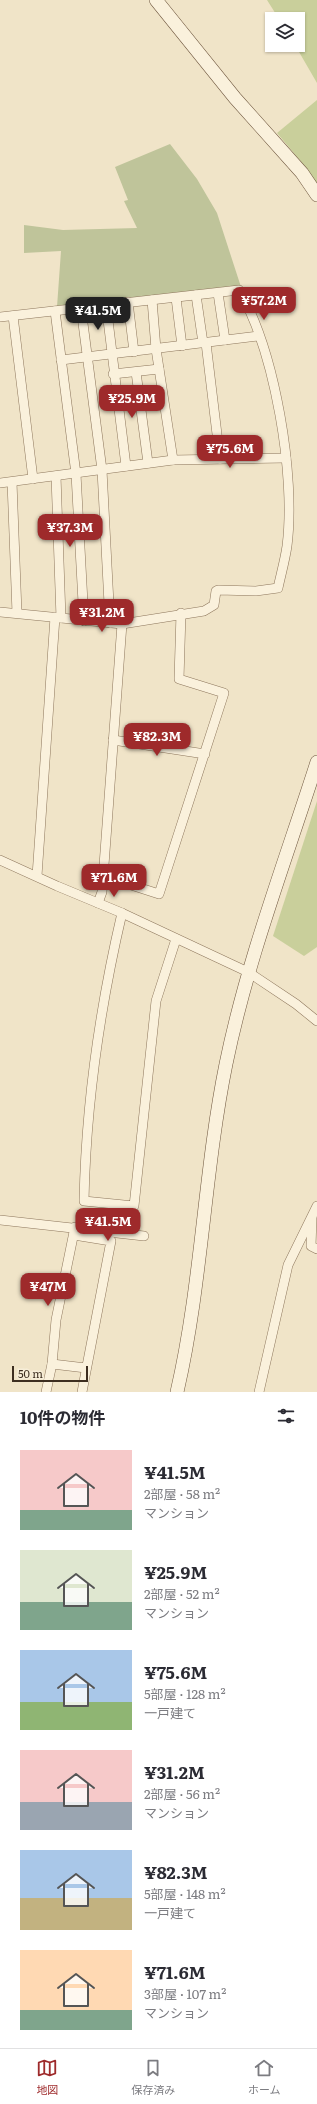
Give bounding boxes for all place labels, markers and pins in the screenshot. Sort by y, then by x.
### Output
pin: ¥57.2M [231,287,297,321]
pin: ¥41.5M [65,297,131,331]
pin: ¥25.9M [99,385,165,419]
pin: ¥75.6M [197,435,263,469]
pin: ¥37.3M [37,514,103,548]
pin: ¥31.2M [69,599,135,633]
pin: ¥82.3M [124,723,190,757]
pin: ¥71.6M [81,864,147,898]
pin: ¥41.5M [75,1208,141,1242]
pin: ¥47M [24,1273,72,1307]

